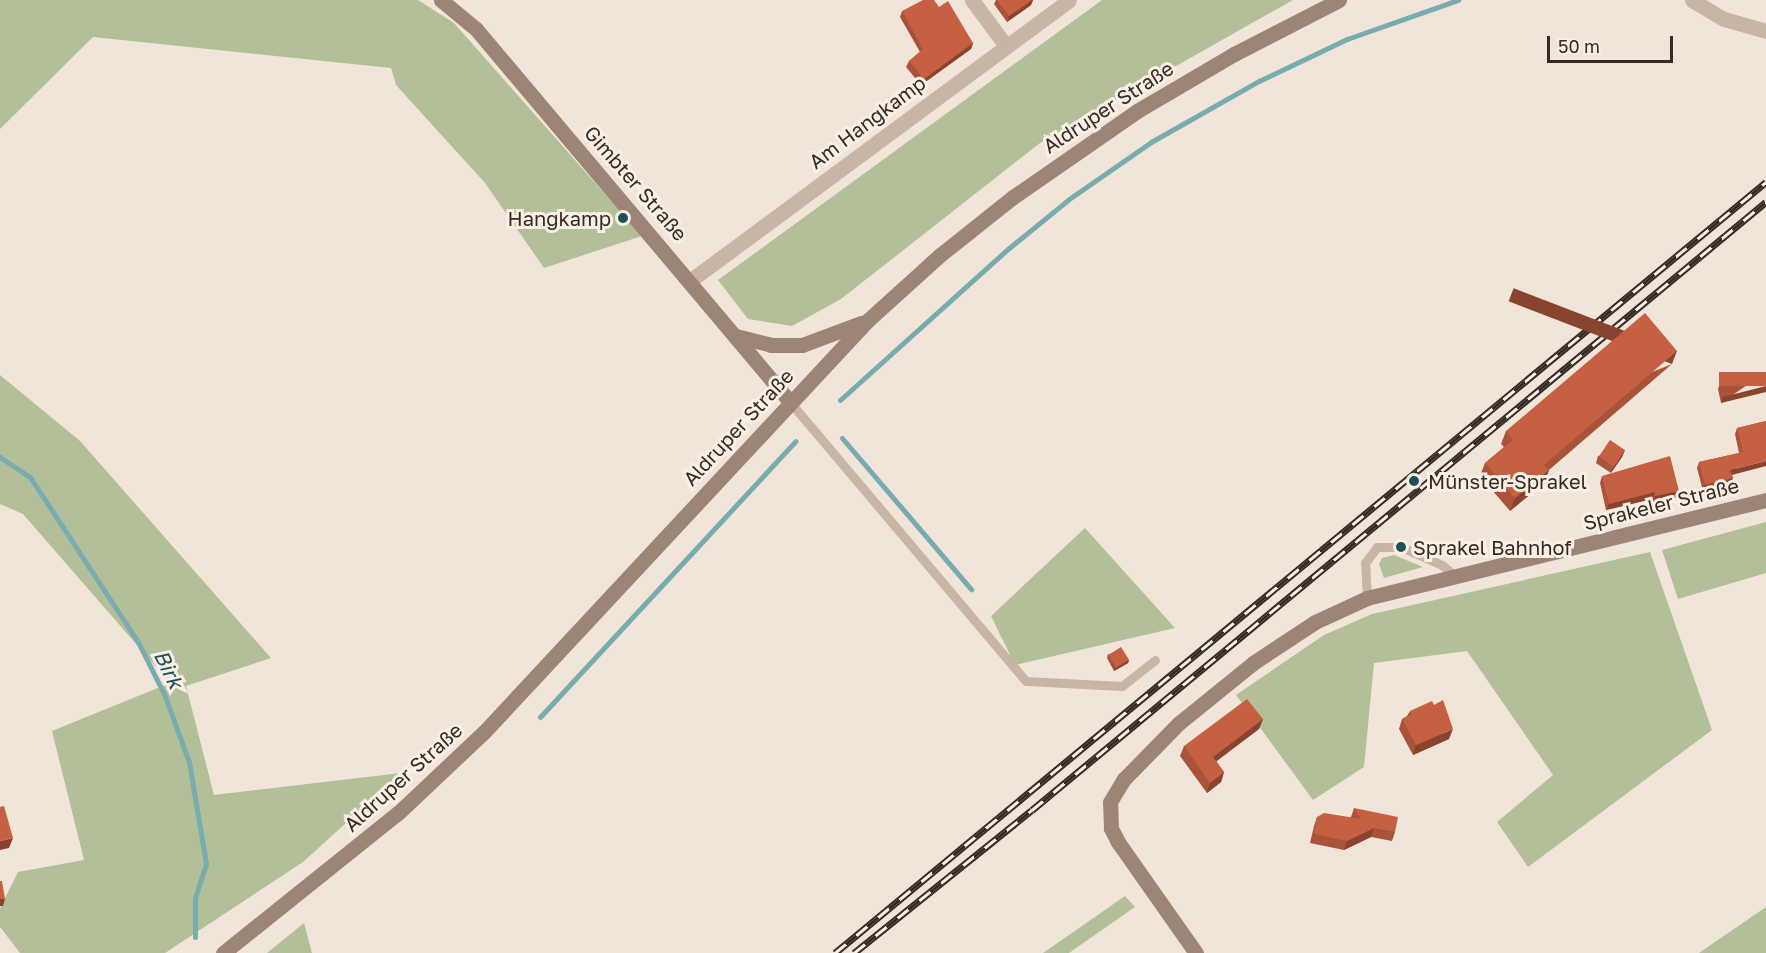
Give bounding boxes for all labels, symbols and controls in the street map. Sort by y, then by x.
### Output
scale bar [1550,24,1676,62]
text: 50 m [1558,35,1600,57]
street label: Aldruper Straße [1038,56,1178,158]
street label: Am Hangkamp [804,70,930,174]
street label: Gimbter Straße [580,121,692,245]
place label: Hangkamp [508,206,611,230]
marker: Hangkamp [616,211,630,225]
street label: Aldruper Straße [678,364,798,490]
place label: Münster-Sprakel [1428,469,1587,493]
marker: Münster-Sprakel [1405,472,1423,490]
street label: Sprakeler Straße [1581,473,1741,535]
place label: Sprakel Bahnhof [1413,535,1572,559]
marker: Sprakel Bahnhof [1394,540,1408,554]
water label: Birk [149,646,189,692]
street label: Aldruper Straße [339,718,467,836]

